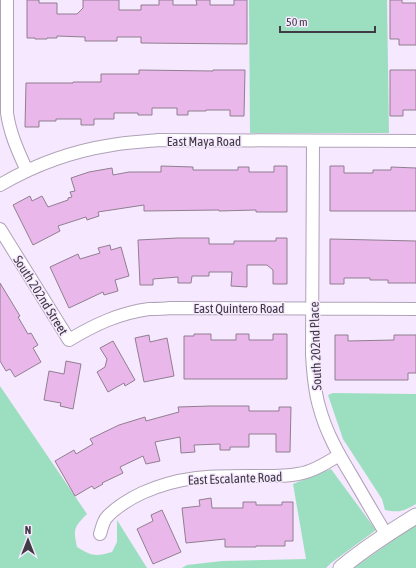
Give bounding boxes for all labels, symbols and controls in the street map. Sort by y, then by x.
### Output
scale bar [280,8,375,34]
text: 50 m [286,15,308,29]
street label: East Maya Road [167,134,241,149]
street label: South 202nd Street [10,253,71,338]
street label: East Quintero Road [194,301,284,316]
street label: South 202nd Place [306,301,325,391]
street label: East Escalante Road [187,469,283,488]
north arrow [8,520,48,560]
text: N [25,524,31,536]

